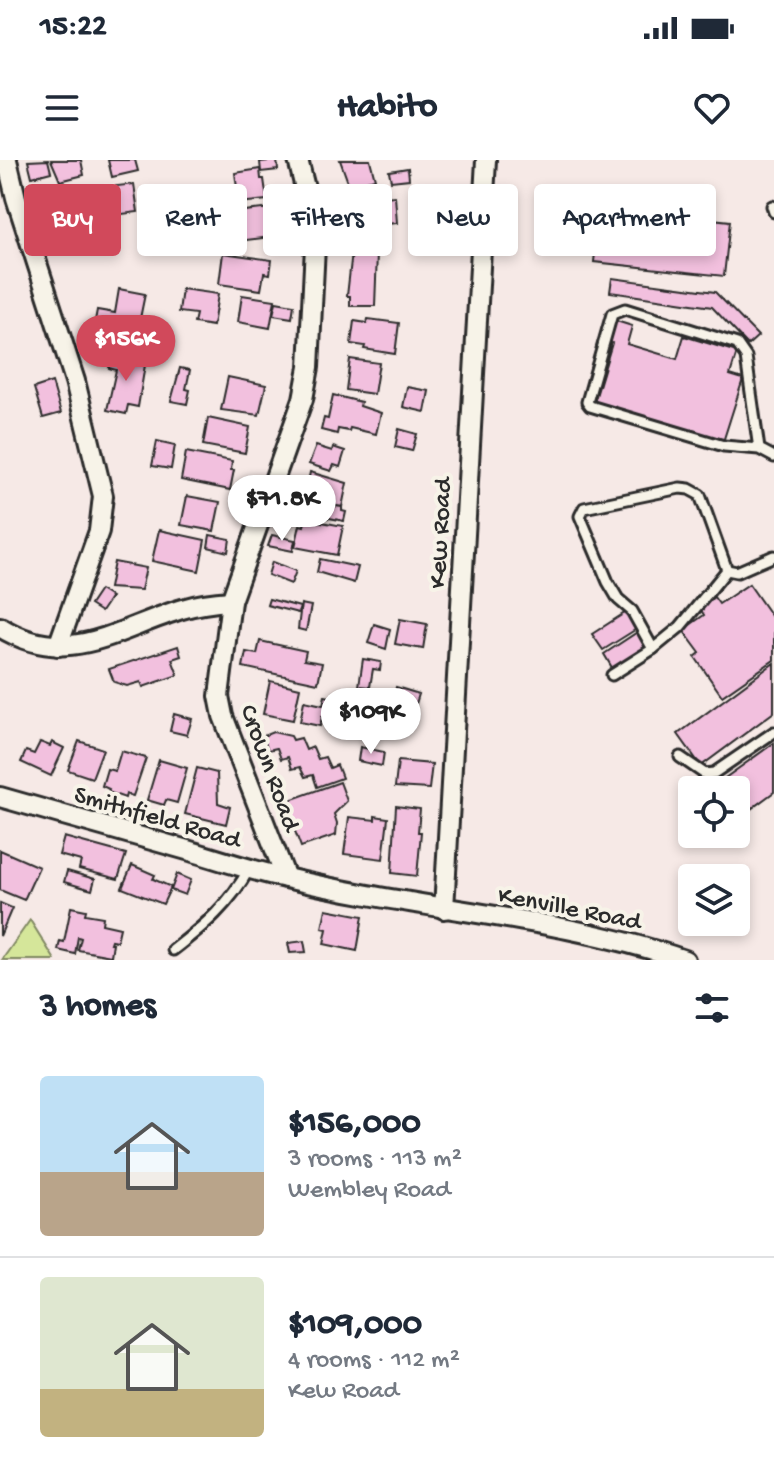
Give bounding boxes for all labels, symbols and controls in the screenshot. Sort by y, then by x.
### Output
text: 15:22 [40,11,107,46]
icon: menu [40,86,84,130]
icon: heart [690,86,734,130]
text: Habito [337,87,437,130]
chip: Buy [24,184,121,256]
chip: Rent [137,184,247,256]
chip: Filters [263,184,392,256]
chip: New [408,184,518,256]
chip: Apartment [534,184,716,256]
pin: $156K [70,315,182,383]
text: $156K [94,325,158,356]
pin: $71.8K [217,475,347,543]
street label: Kew Road [424,475,461,589]
text: $71.8K [246,485,318,516]
pin: $109K [315,688,427,756]
text: $109K [339,698,403,729]
street label: Crown Road [231,701,306,838]
map controls [678,776,750,936]
button: locate [678,776,750,848]
street label: Smithfield Road [70,781,245,858]
button: layers [678,864,750,936]
street label: Kenville Road [495,881,645,940]
icon: filters [690,986,734,1030]
text: 3 homes [40,988,156,1028]
text: $156,000 [288,1105,421,1145]
icon: home [104,1108,200,1204]
text: 3 rooms · 113 m² [288,1145,462,1176]
text: Wembley Road [288,1176,451,1207]
text: $109,000 [288,1306,422,1346]
icon: home [104,1309,200,1405]
text: 4 rooms · 112 m² [288,1346,460,1377]
text: Kew Road [288,1377,399,1408]

